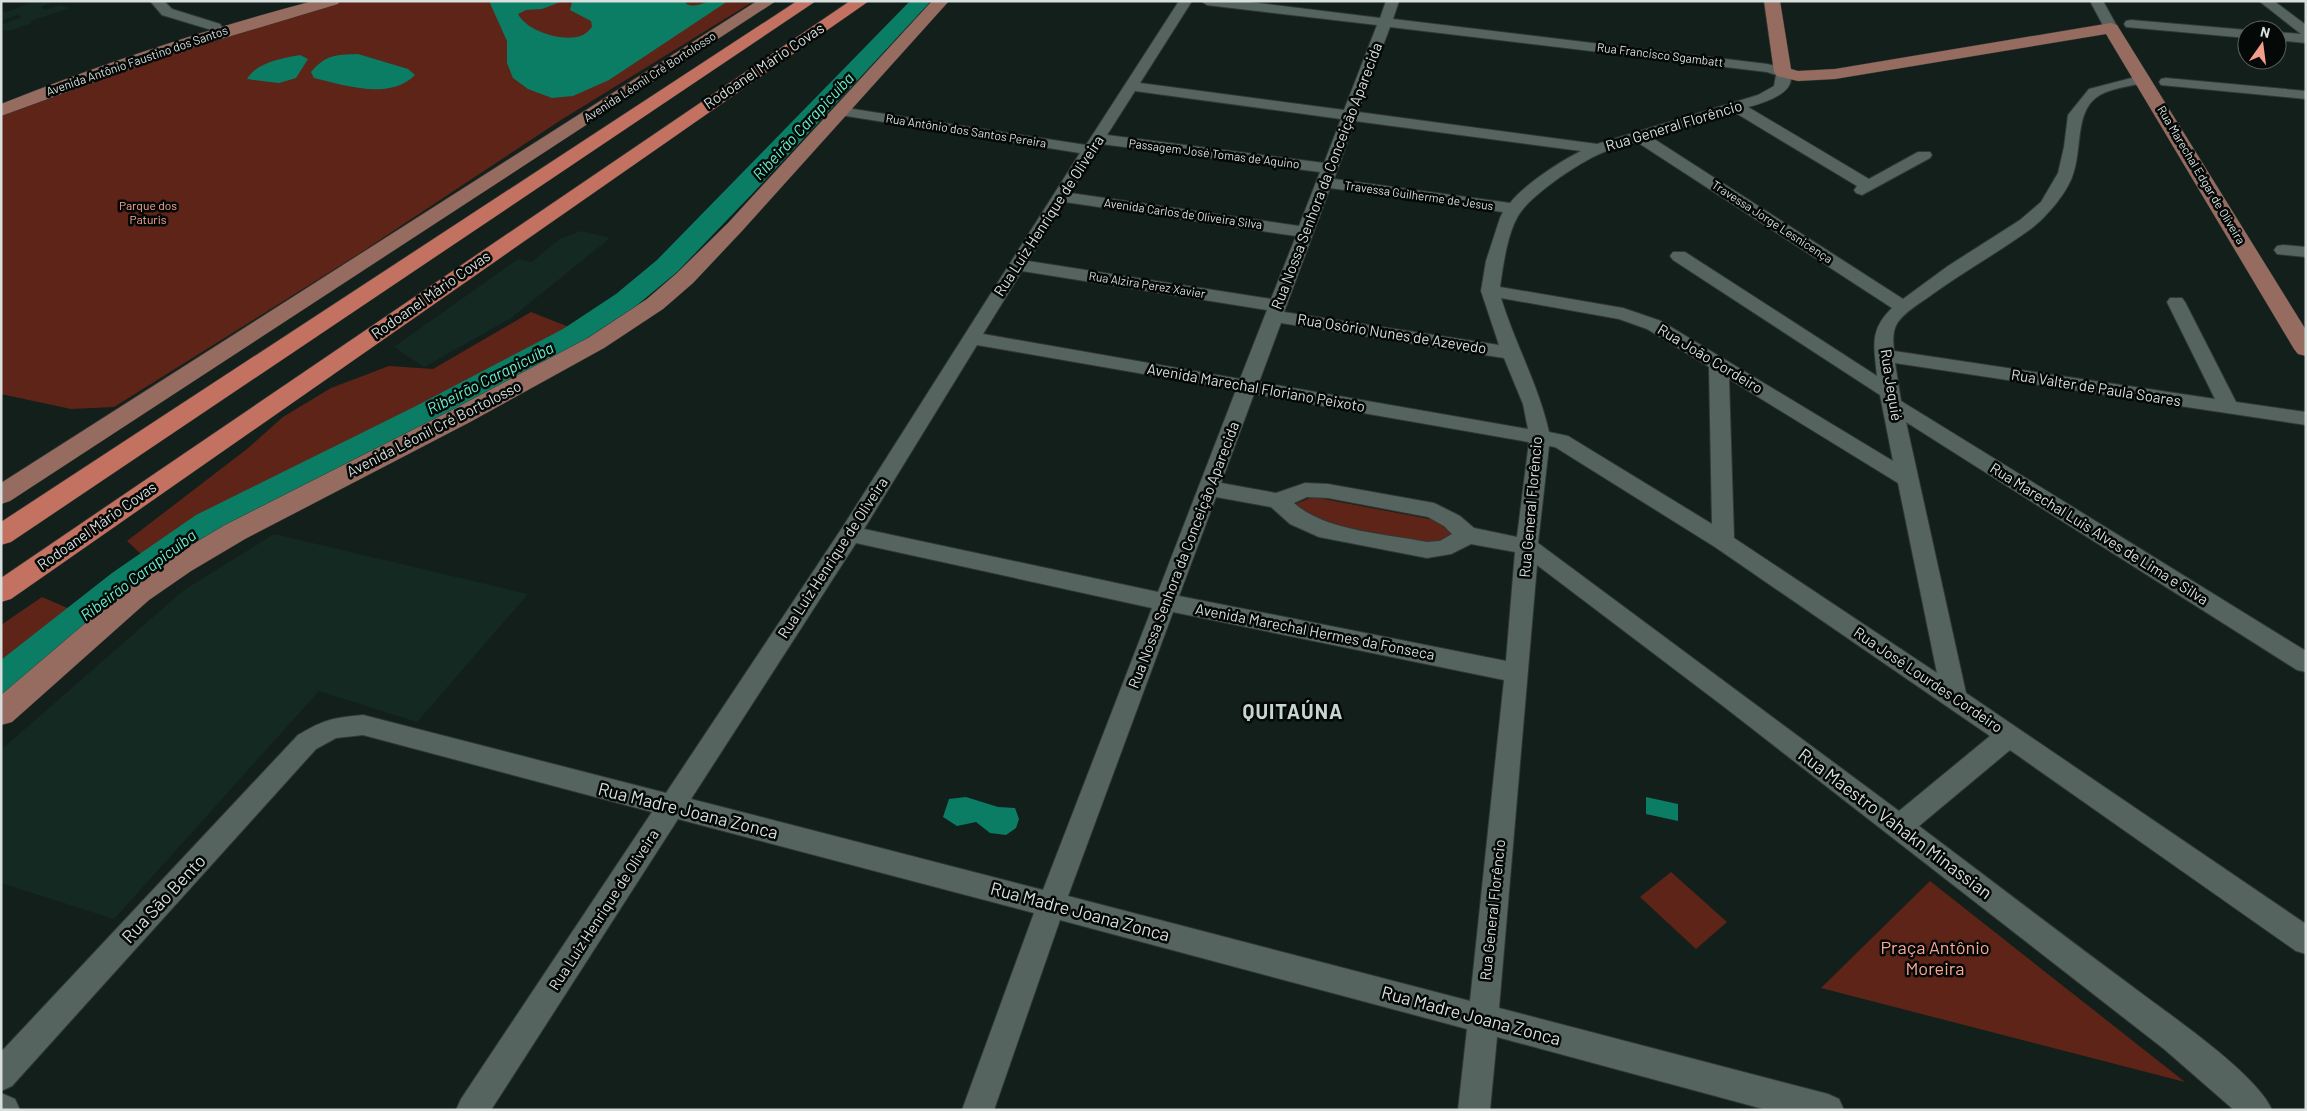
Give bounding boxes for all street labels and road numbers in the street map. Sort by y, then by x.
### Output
street label: Rodoanel Mário Covas [700,18,827,112]
street label: Avenida Antônio Faustino dos Santos [44,22,230,98]
street label: Avenida Léonil Cré Bortolosso [581,28,718,124]
street label: Rua Francisco Sgambatt [1596,39,1724,69]
street label: Rua Nossa Senhora da Conceição Aparecida [1267,40,1385,312]
street label: Rua General Florêncio [1603,96,1744,154]
street label: Rua Marechal Edgar de Oliveira [2155,103,2249,246]
street label: Rua Antônio dos Santos Pereira [885,110,1047,150]
street label: Rua Luiz Henrique de Oliveira [989,132,1107,299]
street label: Passagem José Tomas de Aquino [1128,136,1300,170]
street label: Travessa Jorge Lesnicença [1710,177,1835,265]
street label: Travessa Guilherme de Jesus [1344,178,1495,212]
street label: Avenida Carlos de Oliveira Silva [1103,195,1263,231]
street label: Rodoanel Mário Covas [367,246,494,342]
street label: Rua Alzira Perez Xavier [1088,268,1207,300]
street label: Rua Osório Nunes de Azevedo [1296,309,1488,357]
street label: Rua João Cordeiro [1655,320,1766,397]
street label: Rua Jequié [1877,348,1907,422]
street label: Avenida Marechal Floriano Peixoto [1146,359,1367,415]
street label: Rua Valter de Paula Soares [2010,365,2182,409]
street label: Avenida Léonil Cré Bortolosso [343,376,524,480]
street label: Rua Nossa Senhora da Conceição Aparecida [1124,419,1242,691]
street label: Rua General Florêncio [1515,435,1545,578]
street label: Rua Marechal Luis Alves de Lima e Silva [1987,458,2212,608]
street label: Rua Luiz Henrique de Oliveira [773,474,891,641]
street label: Rodoanel Mário Covas [33,477,160,573]
street label: Avenida Marechal Hermes da Fonseca [1194,599,1436,663]
street label: Rua José Lourdes Cordeiro [1851,623,2006,736]
street label: Rua Maestro Vahakn Minassian [1794,743,1997,903]
street label: Rua Madre Joana Zonca [596,777,781,843]
street label: Rua Luiz Henrique de Oliveira [544,826,662,993]
street label: Rua General Florêncio [1476,838,1508,981]
street label: Rua São Bento [117,849,210,947]
street label: Rua Madre Joana Zonca [988,877,1172,946]
street label: Rua Madre Joana Zonca [1379,981,1563,1050]

